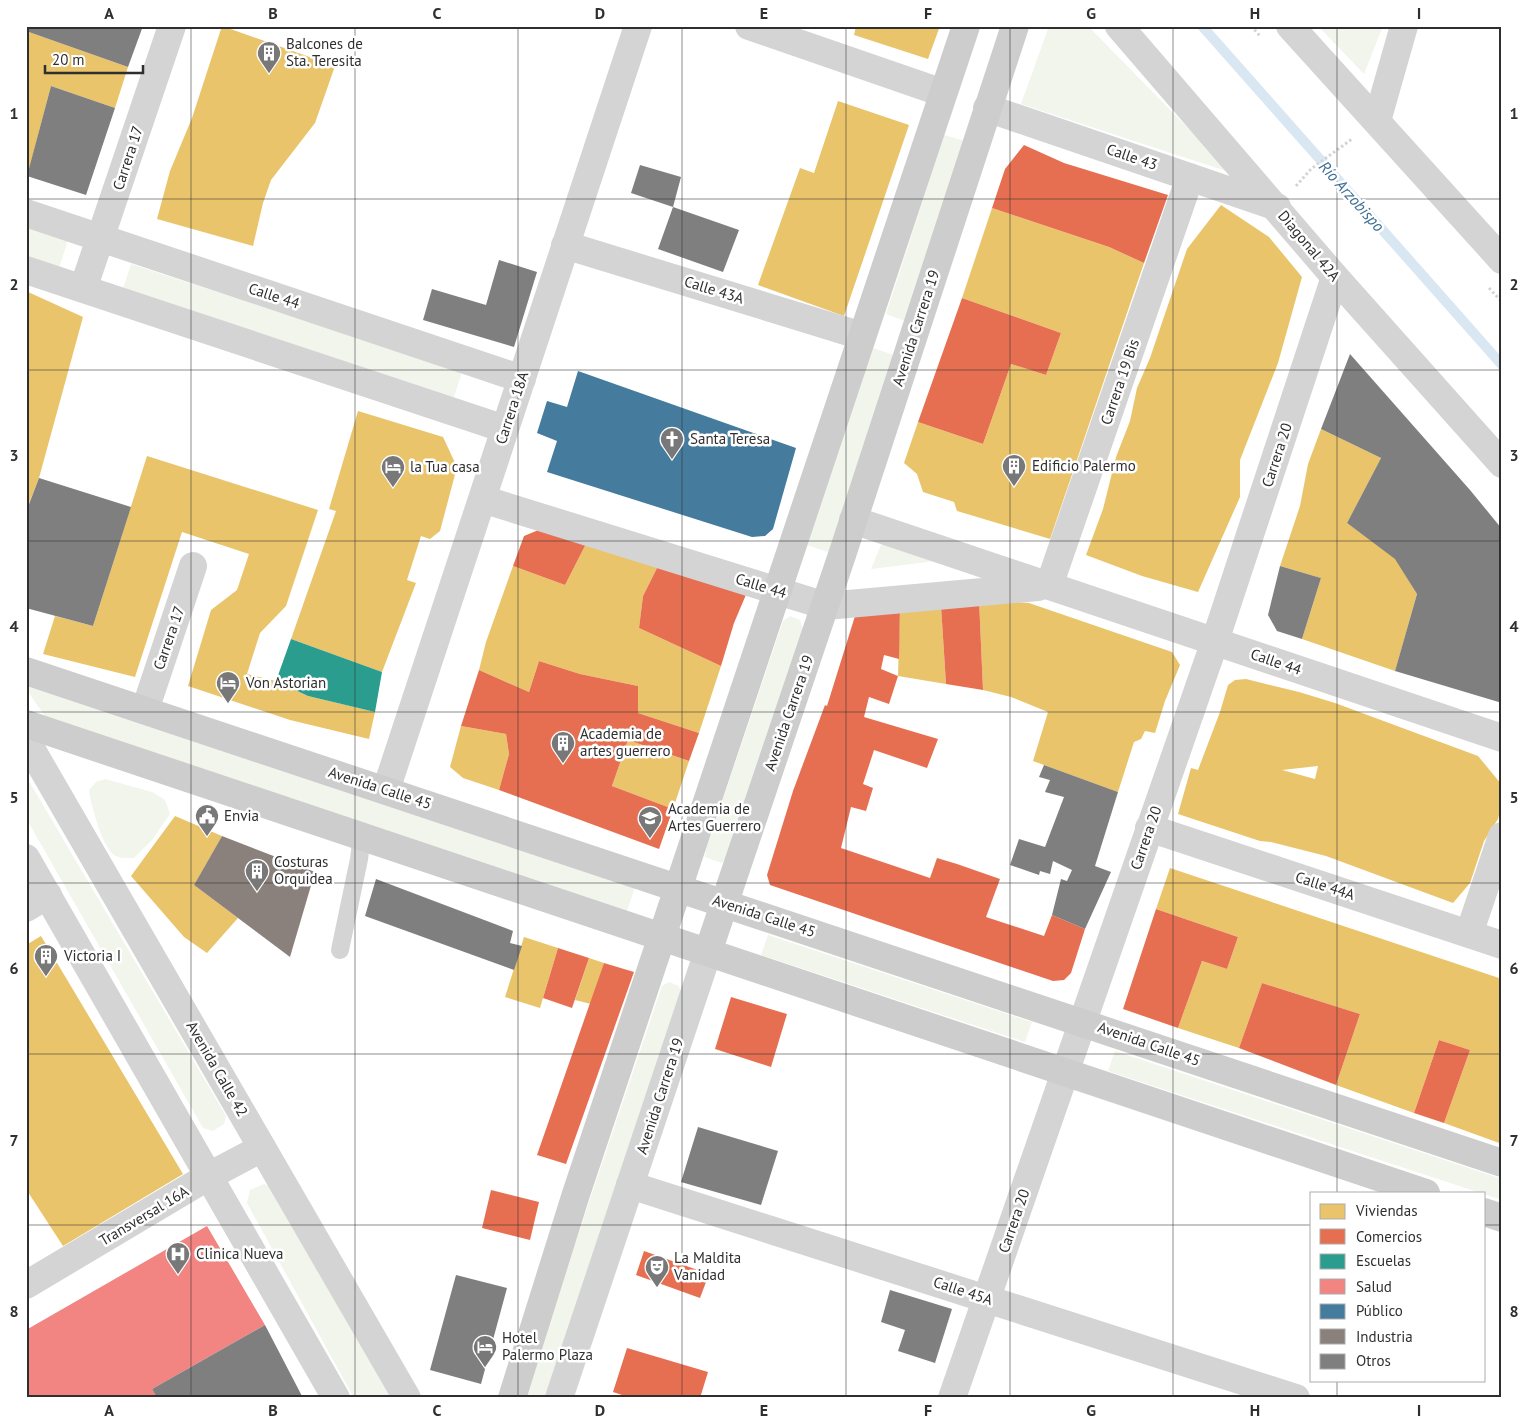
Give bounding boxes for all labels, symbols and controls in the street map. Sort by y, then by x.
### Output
text: A [104,3,114,23]
text: B [268,3,278,23]
text: C [433,3,442,23]
text: D [595,3,605,23]
text: E [760,3,768,23]
text: F [924,3,932,23]
text: G [1086,3,1096,23]
text: H [1250,3,1260,23]
text: I [1417,3,1421,23]
place label: Balcones de Sta. Teresita [286,34,363,70]
building icon: Balcones de Sta. Teresita [256,40,282,74]
scale bar [45,42,142,74]
text: 20 m [52,50,85,69]
text: 1 [9,103,19,123]
text: 1 [1509,103,1519,123]
street label: Carrera 17 [108,123,147,192]
street label: Calle 43 [1104,139,1160,174]
water label: Río Arzobispo [1315,156,1389,236]
street label: Diagonal 42A [1274,206,1345,285]
street label: Avenida Carrera 19 [888,267,943,388]
street label: Calle 43A [682,271,746,308]
text: 2 [9,274,19,294]
text: 2 [1509,274,1519,294]
street label: Calle 44 [246,278,302,313]
street label: Carrera 19 Bis [1096,336,1143,427]
street label: Carrera 18A [491,369,532,447]
street label: Carrera 20 [1257,420,1296,489]
church icon: Santa Teresa [659,426,685,460]
place label: Santa Teresa [690,429,770,448]
text: 3 [9,445,19,465]
text: 3 [1509,445,1519,465]
building icon: Edificio Palermo [1001,453,1027,487]
hotel icon: la Tua casa [380,454,406,488]
place label: Edificio Palermo [1032,456,1136,475]
place label: la Tua casa [410,457,480,476]
street label: Calle 44 [733,569,789,602]
street label: Carrera 17 [149,603,188,672]
text: 4 [9,616,19,636]
text: 4 [1509,616,1519,636]
street label: Calle 44 [1248,644,1304,679]
street label: Avenida Carrera 19 [760,652,817,773]
hotel icon: Von Astorian [215,670,241,704]
place label: Von Astorian [245,673,326,692]
place label: Academia de artes guerrero [580,724,671,760]
building icon: Academia de artes guerrero [550,730,576,764]
street label: Avenida Calle 45 [326,762,434,813]
text: 5 [9,787,19,807]
text: 5 [1509,787,1519,807]
place label: Academia de Artes Guerrero [668,799,761,835]
public building icon: Envia [194,803,220,837]
street label: Carrera 20 [1126,803,1165,872]
school or university icon: Academia de Artes Guerrero [637,805,663,839]
place label: Envia [224,806,259,825]
place label: Costuras Orquidea [274,852,333,888]
building icon: Costuras Orquidea [244,858,270,892]
street label: Calle 44A [1293,867,1357,904]
street label: Avenida Calle 45 [710,890,818,941]
building icon: Victoria I [33,943,59,977]
place label: Victoria I [63,946,121,965]
text: 6 [9,958,19,978]
text: 6 [1509,958,1519,978]
street label: Avenida Calle 45 [1095,1017,1203,1070]
street label: Avenida Calle 42 [182,1018,252,1120]
street label: Avenida Carrera 19 [632,1035,687,1156]
text: 7 [9,1130,19,1150]
text: 7 [1509,1130,1519,1150]
street label: Transversal 16A [96,1181,192,1250]
street label: Carrera 20 [994,1186,1033,1255]
legend [1310,1192,1486,1382]
text: Viviendas [1355,1201,1417,1220]
text: Comercios [1356,1227,1422,1246]
hospital icon: Clinica Nueva [165,1241,191,1275]
place label: Clinica Nueva [196,1244,284,1263]
place label: La Maldita Vanidad [673,1248,741,1284]
text: Escuelas [1356,1251,1411,1270]
theatre icon: La Maldita Vanidad [644,1254,670,1288]
street label: Calle 45A [931,1272,995,1309]
text: Salud [1356,1277,1392,1296]
text: 8 [9,1301,19,1321]
text: Público [1356,1301,1403,1320]
text: 8 [1509,1301,1519,1321]
text: Industria [1356,1327,1413,1346]
place label: Hotel Palermo Plaza [502,1328,593,1364]
hotel icon: Hotel Palermo Plaza [472,1334,498,1368]
text: Otros [1356,1351,1391,1370]
text: A [104,1400,114,1420]
text: B [268,1400,278,1420]
text: C [433,1400,442,1420]
text: D [595,1400,605,1420]
text: E [760,1400,768,1420]
text: F [924,1400,932,1420]
text: G [1086,1400,1096,1420]
text: H [1250,1400,1260,1420]
text: I [1417,1400,1421,1420]

